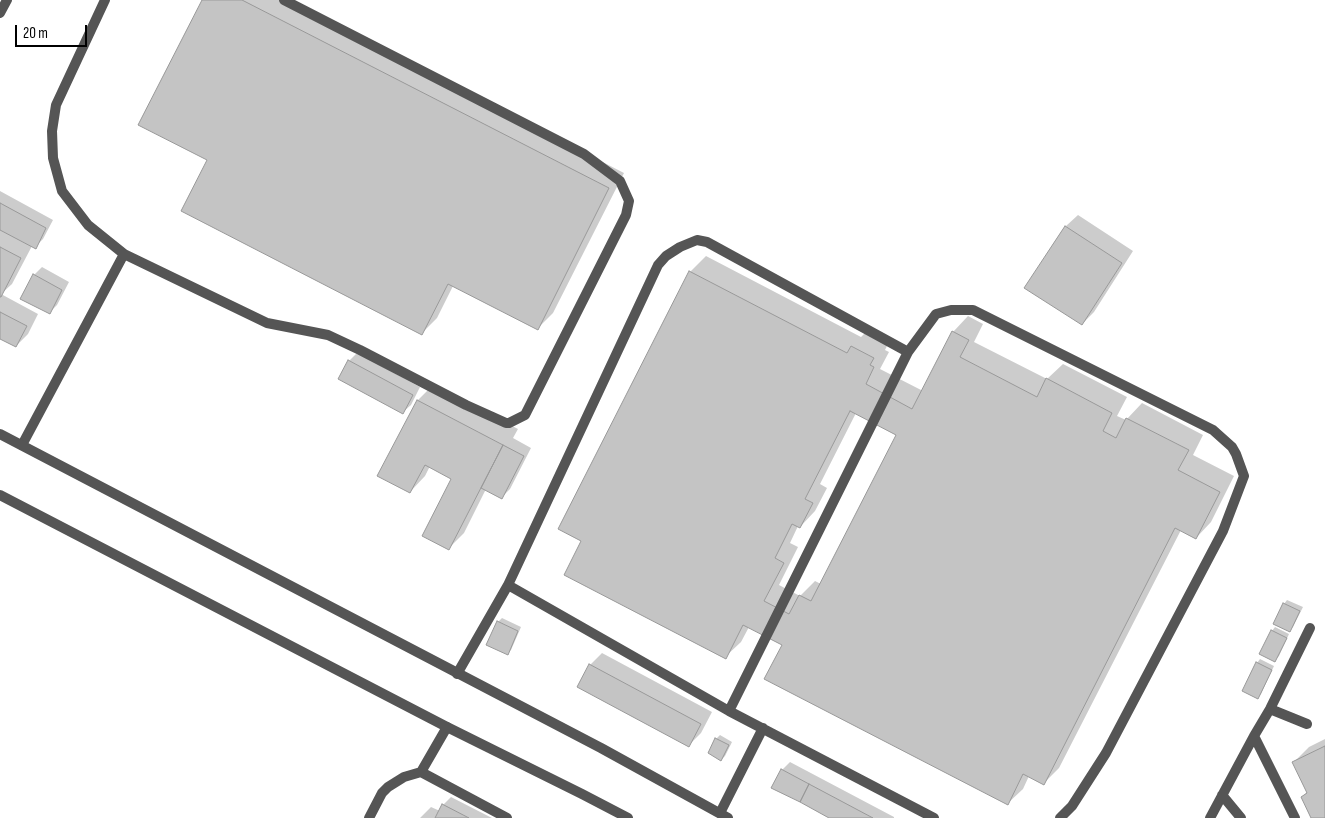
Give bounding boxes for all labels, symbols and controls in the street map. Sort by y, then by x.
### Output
scale bar [18,15,90,47]
text: 20 m [23,24,48,43]

